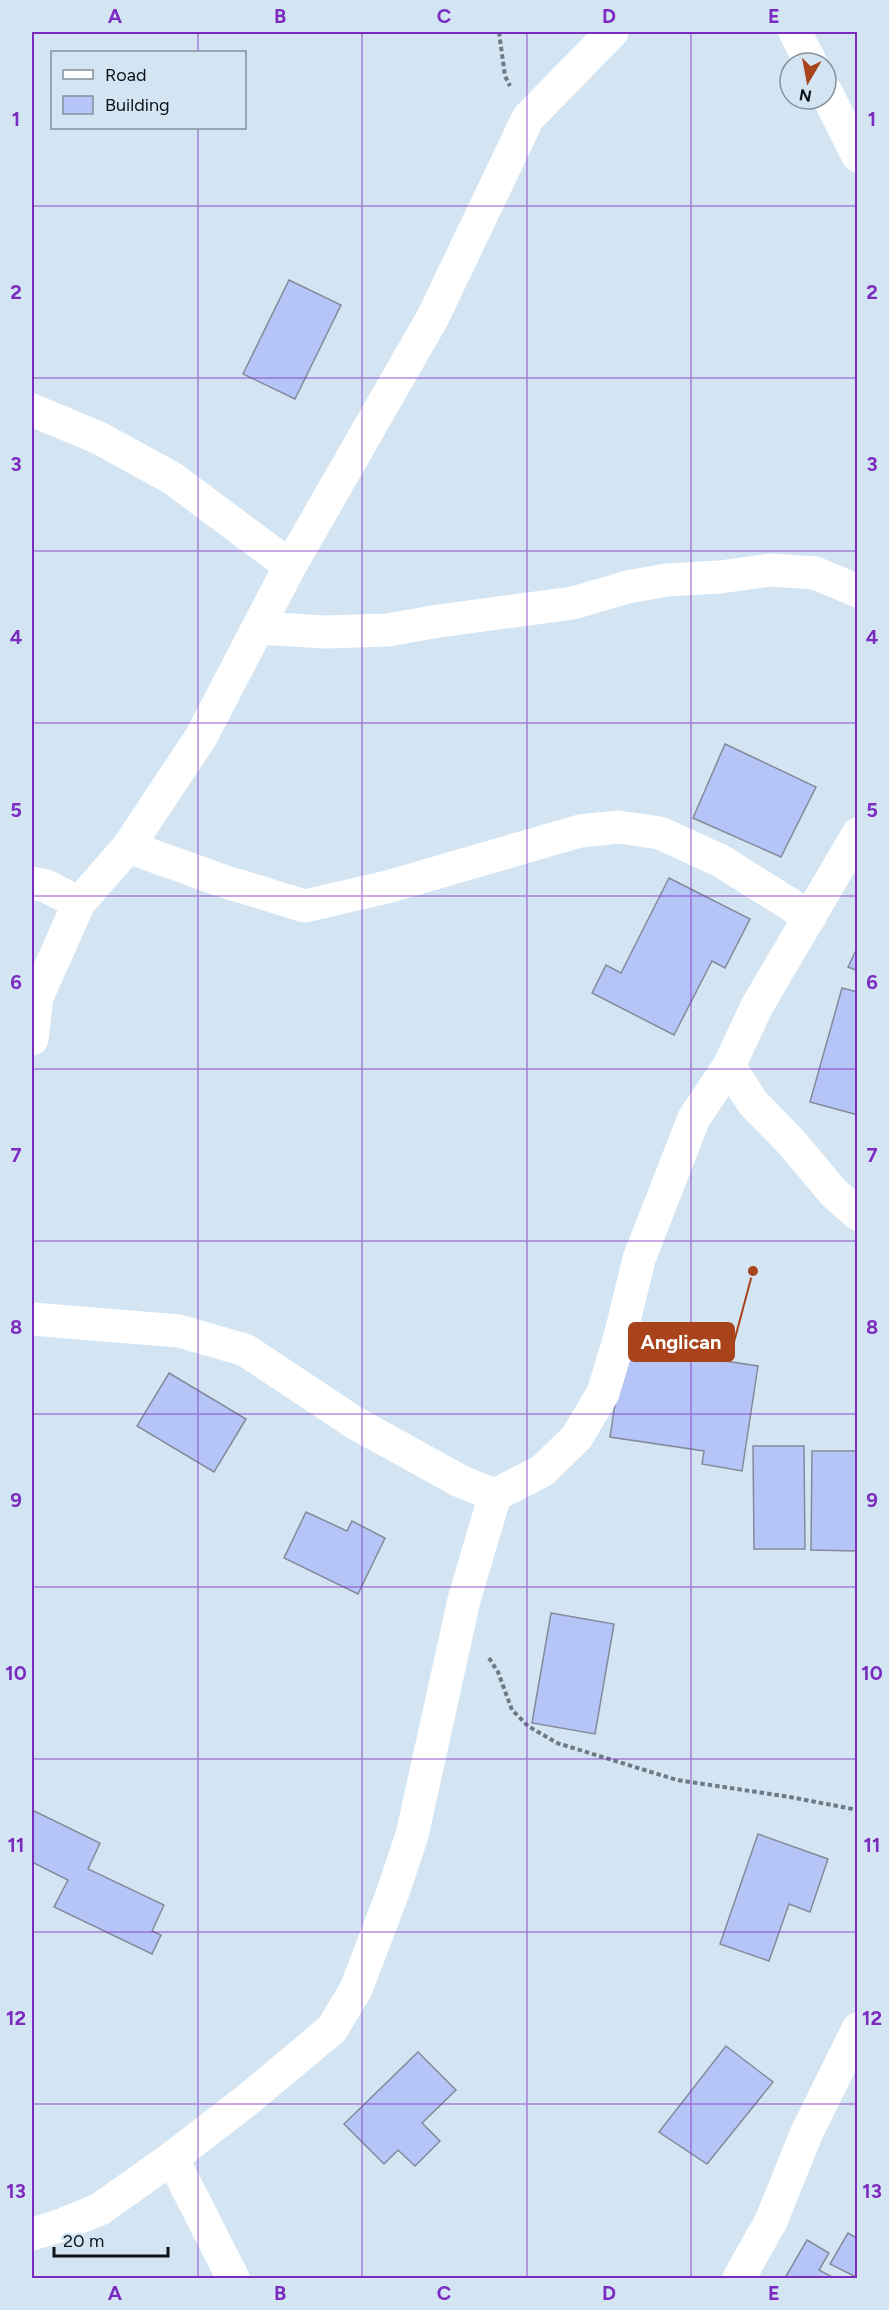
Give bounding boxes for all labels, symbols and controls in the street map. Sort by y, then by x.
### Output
text: A [108,4,123,28]
text: B [274,4,286,28]
text: C [437,4,451,28]
text: D [602,4,616,28]
text: E [768,4,780,28]
legend [51,51,246,129]
north arrow [778,51,838,111]
text: Road [105,64,146,86]
text: N [798,85,813,106]
text: Building [105,94,170,116]
text: 1 [12,107,20,131]
text: 1 [868,107,876,131]
text: 2 [10,280,22,304]
text: 2 [866,280,878,304]
text: 3 [10,452,22,476]
text: 3 [866,452,878,476]
text: 4 [10,625,23,649]
text: 4 [866,625,879,649]
text: 5 [10,798,22,822]
text: 5 [866,798,878,822]
text: 6 [10,970,22,994]
text: 6 [866,970,878,994]
text: 7 [10,1143,22,1167]
text: 7 [866,1143,878,1167]
text: 8 [10,1315,22,1339]
text: 8 [866,1315,878,1339]
callout: Anglican [629,1323,734,1361]
text: Anglican [641,1330,721,1354]
text: 9 [10,1488,22,1512]
text: 9 [866,1488,878,1512]
text: 10 [5,1661,27,1685]
text: 10 [861,1661,883,1685]
text: 11 [8,1833,24,1857]
text: 11 [864,1833,880,1857]
text: 12 [6,2006,26,2030]
text: 12 [862,2006,882,2030]
text: 13 [6,2179,26,2203]
text: 13 [862,2179,882,2203]
scale bar [54,2220,168,2258]
text: 20 m [63,2230,104,2252]
text: A [108,2281,123,2305]
text: B [274,2281,286,2305]
text: C [437,2281,451,2305]
text: D [602,2281,616,2305]
text: E [768,2281,780,2305]

